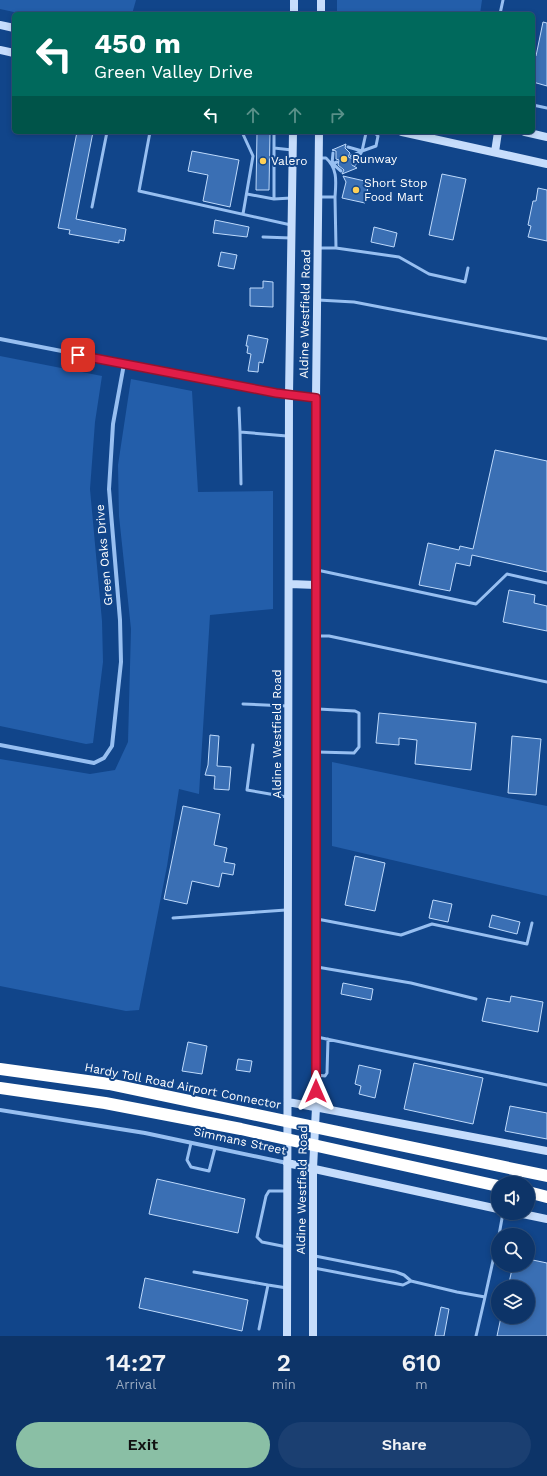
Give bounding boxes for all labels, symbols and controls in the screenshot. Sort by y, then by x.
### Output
text: 450 m [94,27,181,60]
icon: left [28,28,80,80]
text: Green Valley Drive [94,61,253,82]
icon: left [200,104,222,126]
icon: ahead [242,104,264,126]
icon: ahead [284,104,306,126]
icon: right [326,104,348,126]
place label: Runway [352,152,398,166]
place label: Valero [271,154,307,168]
marker: Runway [339,154,349,164]
marker: Valero [258,156,268,166]
place label: Short Stop Food Mart [364,176,427,204]
marker: Short Stop Food Mart [351,185,361,195]
street label: Aldine Westfield Road [297,249,313,379]
pin [61,338,95,372]
icon: arrive [67,344,89,366]
street label: Green Oaks Drive [93,504,115,606]
street label: Aldine Westfield Road [270,669,284,799]
street label: Hardy Toll Road Airport Connector [84,1060,283,1112]
position arrow [295,1070,337,1112]
street label: Simmans Street [192,1124,288,1158]
street label: Aldine Westfield Road [294,1125,310,1255]
map controls [491,1176,535,1324]
button: sound [491,1176,535,1220]
button: search [491,1228,535,1272]
button: layers [491,1280,535,1324]
text: 14:27 [106,1349,166,1377]
text: 2 [277,1349,291,1377]
text: 610 [402,1349,441,1377]
text: Arrival [116,1377,156,1392]
text: min [272,1377,296,1392]
text: m [415,1377,428,1392]
button: Exit [16,1422,270,1468]
button: Share [278,1422,531,1468]

